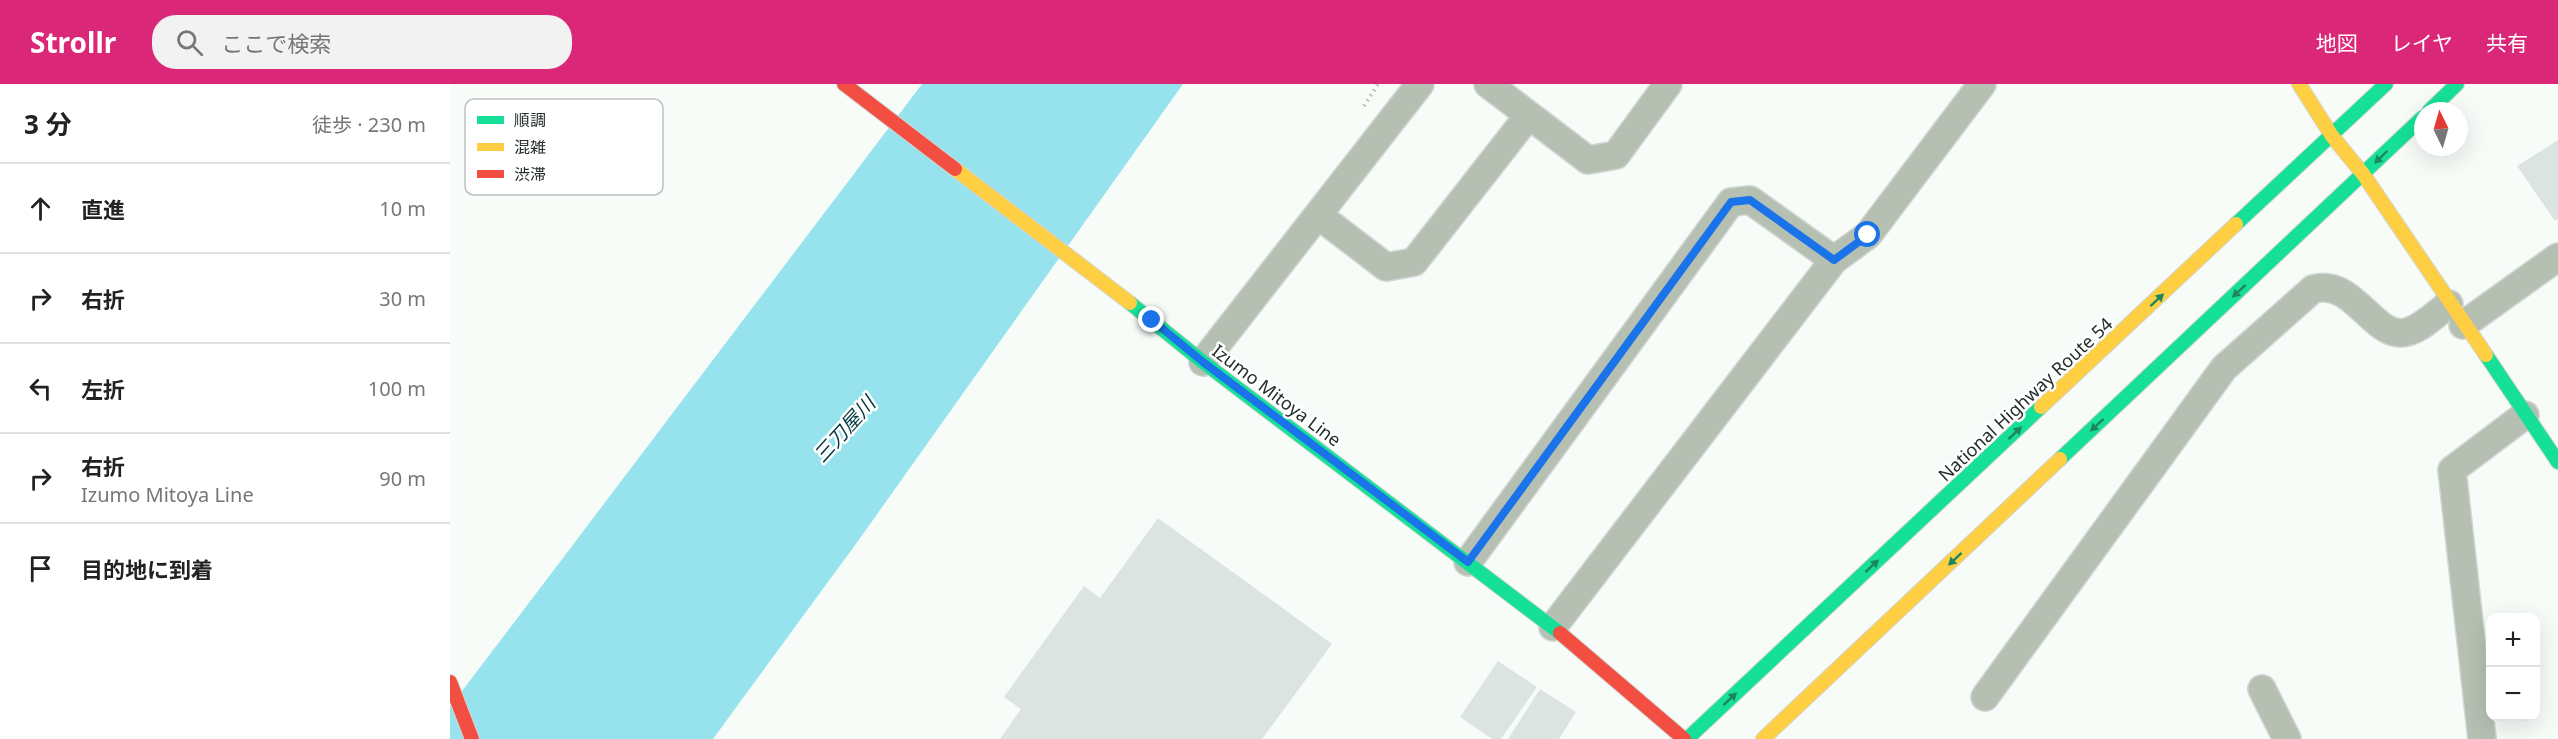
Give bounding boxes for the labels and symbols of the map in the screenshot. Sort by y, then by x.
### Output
legend [465,99,663,195]
north arrow [2414,102,2468,156]
text: 順調 [514,109,546,131]
text: 混雑 [514,136,546,158]
one-way arrow [2374,150,2388,164]
text: 渋滞 [514,163,546,185]
route start [1854,221,1880,247]
one-way arrow [2232,284,2247,297]
one-way arrow [2150,293,2164,307]
route end [1138,306,1164,332]
street label: National Highway Route 54 [1933,312,2117,486]
street label: Izumo Mitoya Line [1208,339,1346,451]
water label: 三刀屋川 [807,389,882,468]
one-way arrow [2090,418,2105,431]
one-way arrow [2007,426,2022,440]
one-way arrow [1948,551,1962,565]
one-way arrow [1864,560,1879,573]
one-way arrow [1722,692,1737,706]

